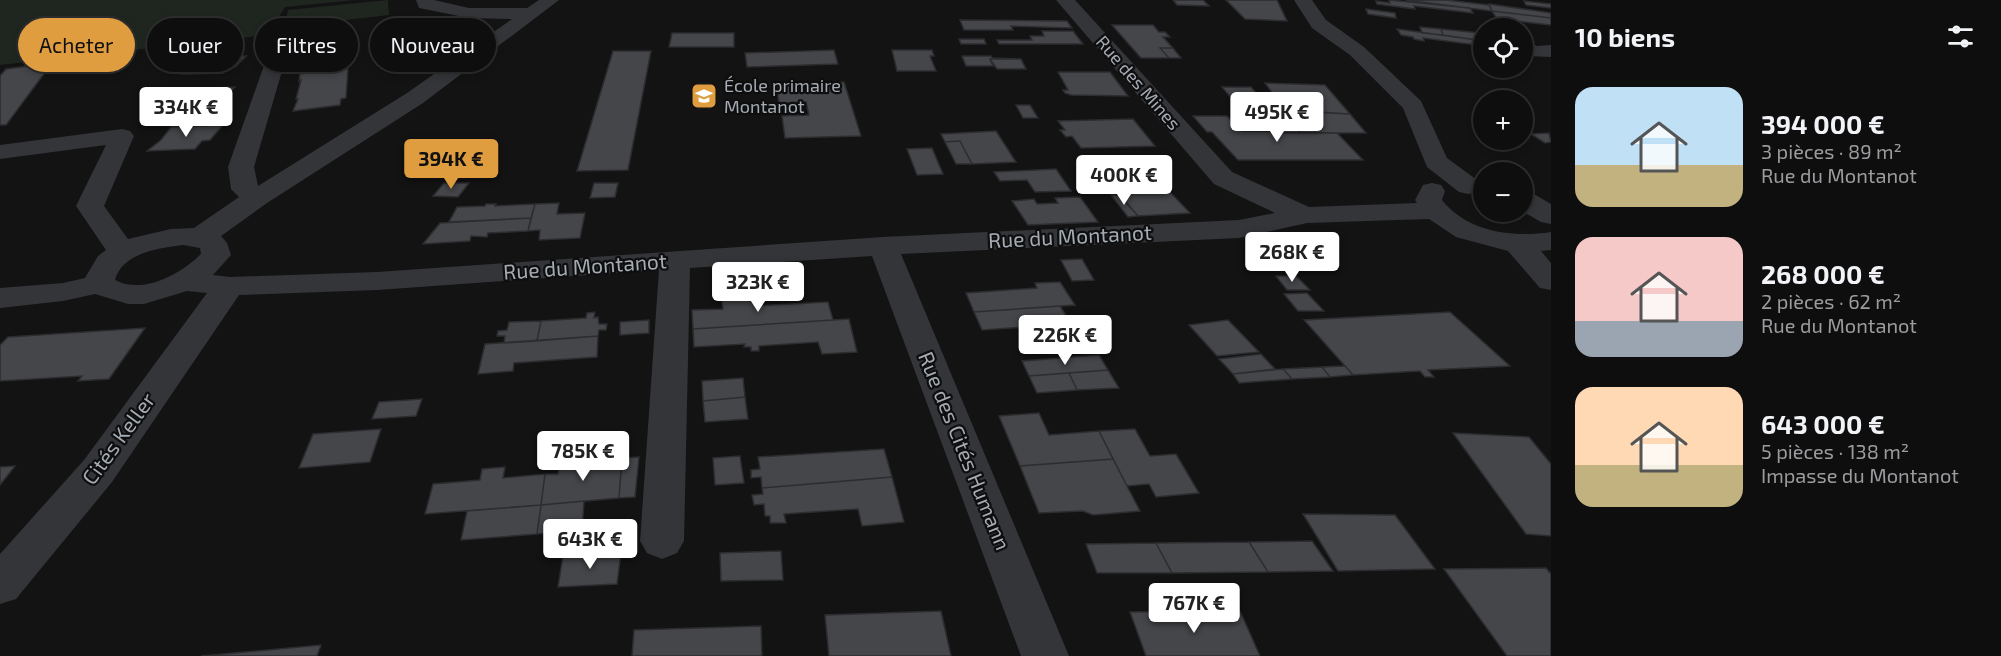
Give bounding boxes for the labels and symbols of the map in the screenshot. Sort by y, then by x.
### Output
street label: Rue des Mines [1092,31,1186,134]
place label: École primaire Montanot [724,74,841,117]
school or university icon: École primaire Montanot [689,81,719,111]
pin: 334K € [137,87,235,138]
pin: 495K € [1228,92,1326,143]
pin: 394K € [402,139,500,190]
pin: 400K € [1075,155,1173,206]
street label: Rue du Montanot [987,219,1152,252]
pin: 268K € [1243,232,1341,283]
street label: Rue du Montanot [502,247,667,284]
pin: 323K € [709,262,807,313]
pin: 226K € [1016,315,1114,366]
street label: Rue des Cités Humann [914,348,1017,553]
street label: Cités Keller [76,387,160,489]
pin: 785K € [534,431,632,482]
pin: 643K € [541,519,639,570]
pin: 767K € [1145,583,1243,634]

